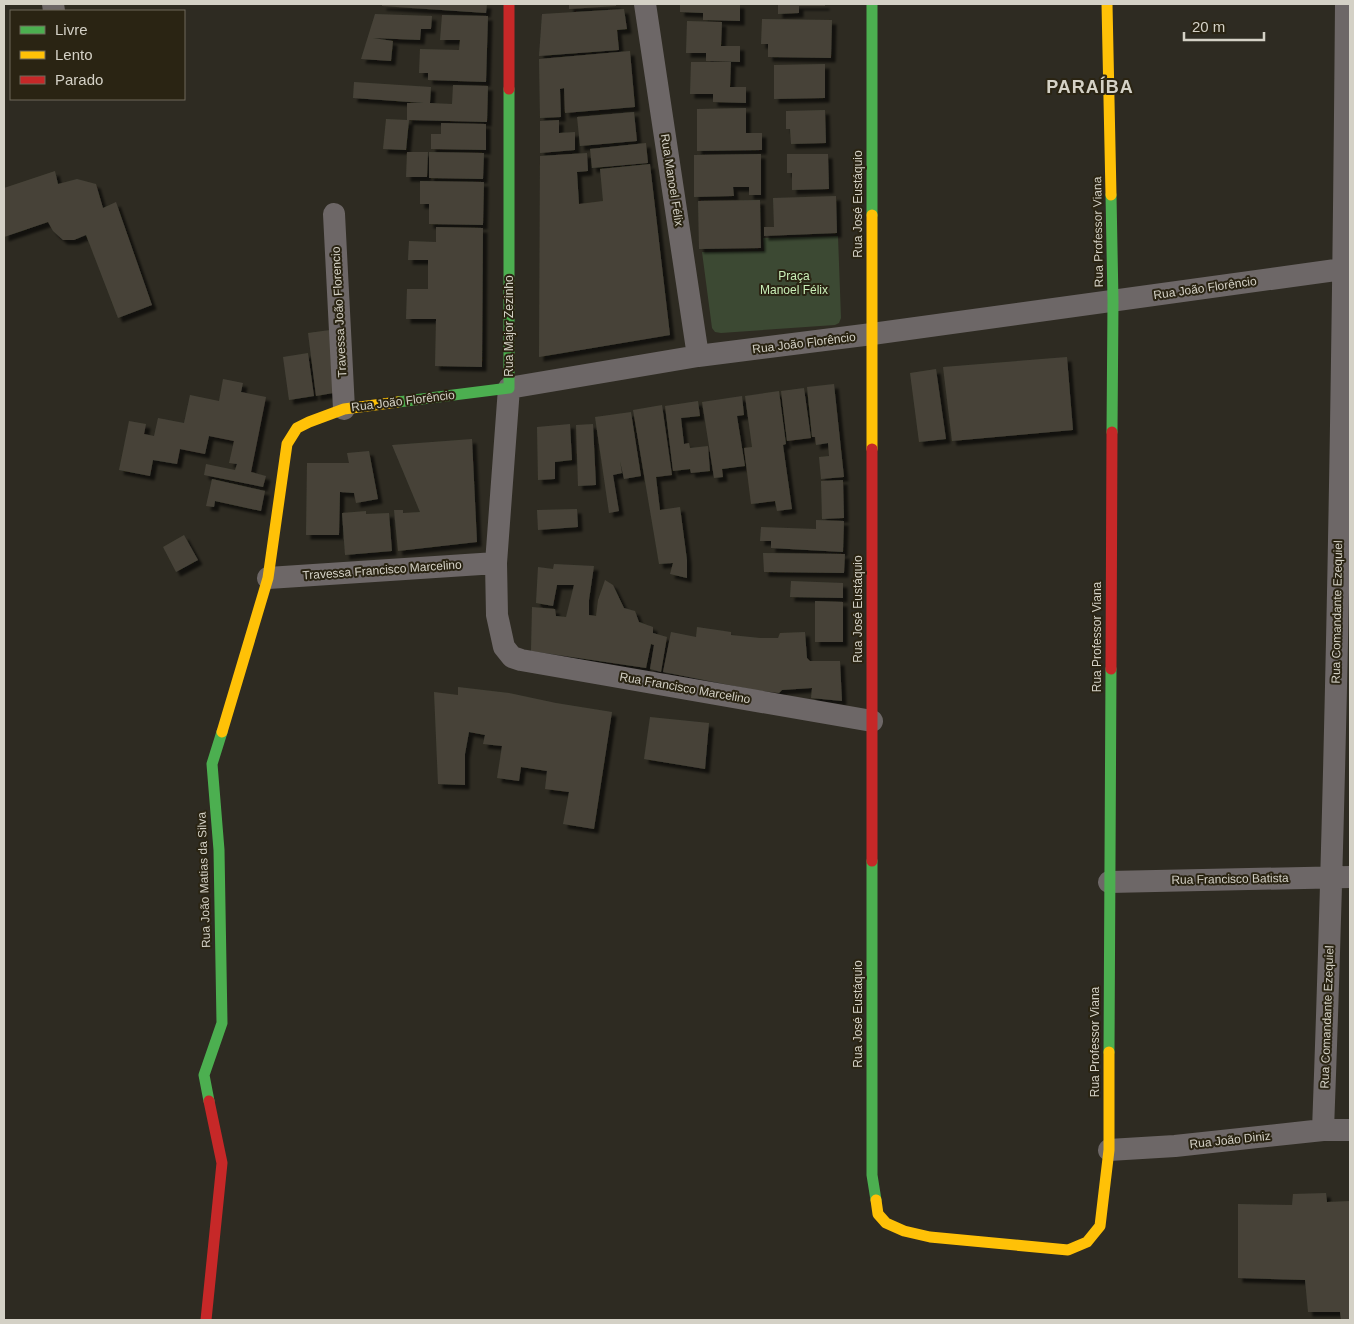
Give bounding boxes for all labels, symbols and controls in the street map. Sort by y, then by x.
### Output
legend [10,10,185,100]
scale bar [1184,10,1264,42]
text: 20 m [1192,18,1225,35]
text: Livre [55,21,88,38]
text: Lento [55,46,93,63]
text: Parado [55,71,103,88]
district label: PARAÍBA [1046,76,1134,97]
street label: Rua Manoel Félix [658,133,686,227]
street label: Rua José Eustáquio [851,150,865,258]
street label: Rua Professor Viana [1090,176,1106,287]
street label: Travessa João Florencio [329,246,349,378]
park label: Praça Manoel Félix [760,269,828,297]
street label: Rua João Florêncio [1153,274,1258,302]
street label: Rua Major Zezinho [502,275,516,377]
street label: Rua João Florêncio [752,330,857,356]
street label: Rua João Florêncio [351,388,456,414]
street label: Rua Comandante Ezequiel [1329,540,1345,684]
street label: Rua José Eustáquio [851,555,865,663]
street label: Travessa Francisco Marcelino [302,557,462,583]
street label: Rua Professor Viana [1090,581,1104,692]
street label: Rua Francisco Marcelino [618,670,752,706]
street label: Rua João Matias da Silva [195,811,213,948]
street label: Rua Francisco Batista [1171,871,1289,887]
street label: Rua Comandante Ezequiel [1318,945,1336,1089]
street label: Rua José Eustáquio [851,960,865,1068]
street label: Rua Professor Viana [1088,986,1102,1097]
street label: Rua João Diniz [1189,1129,1271,1151]

